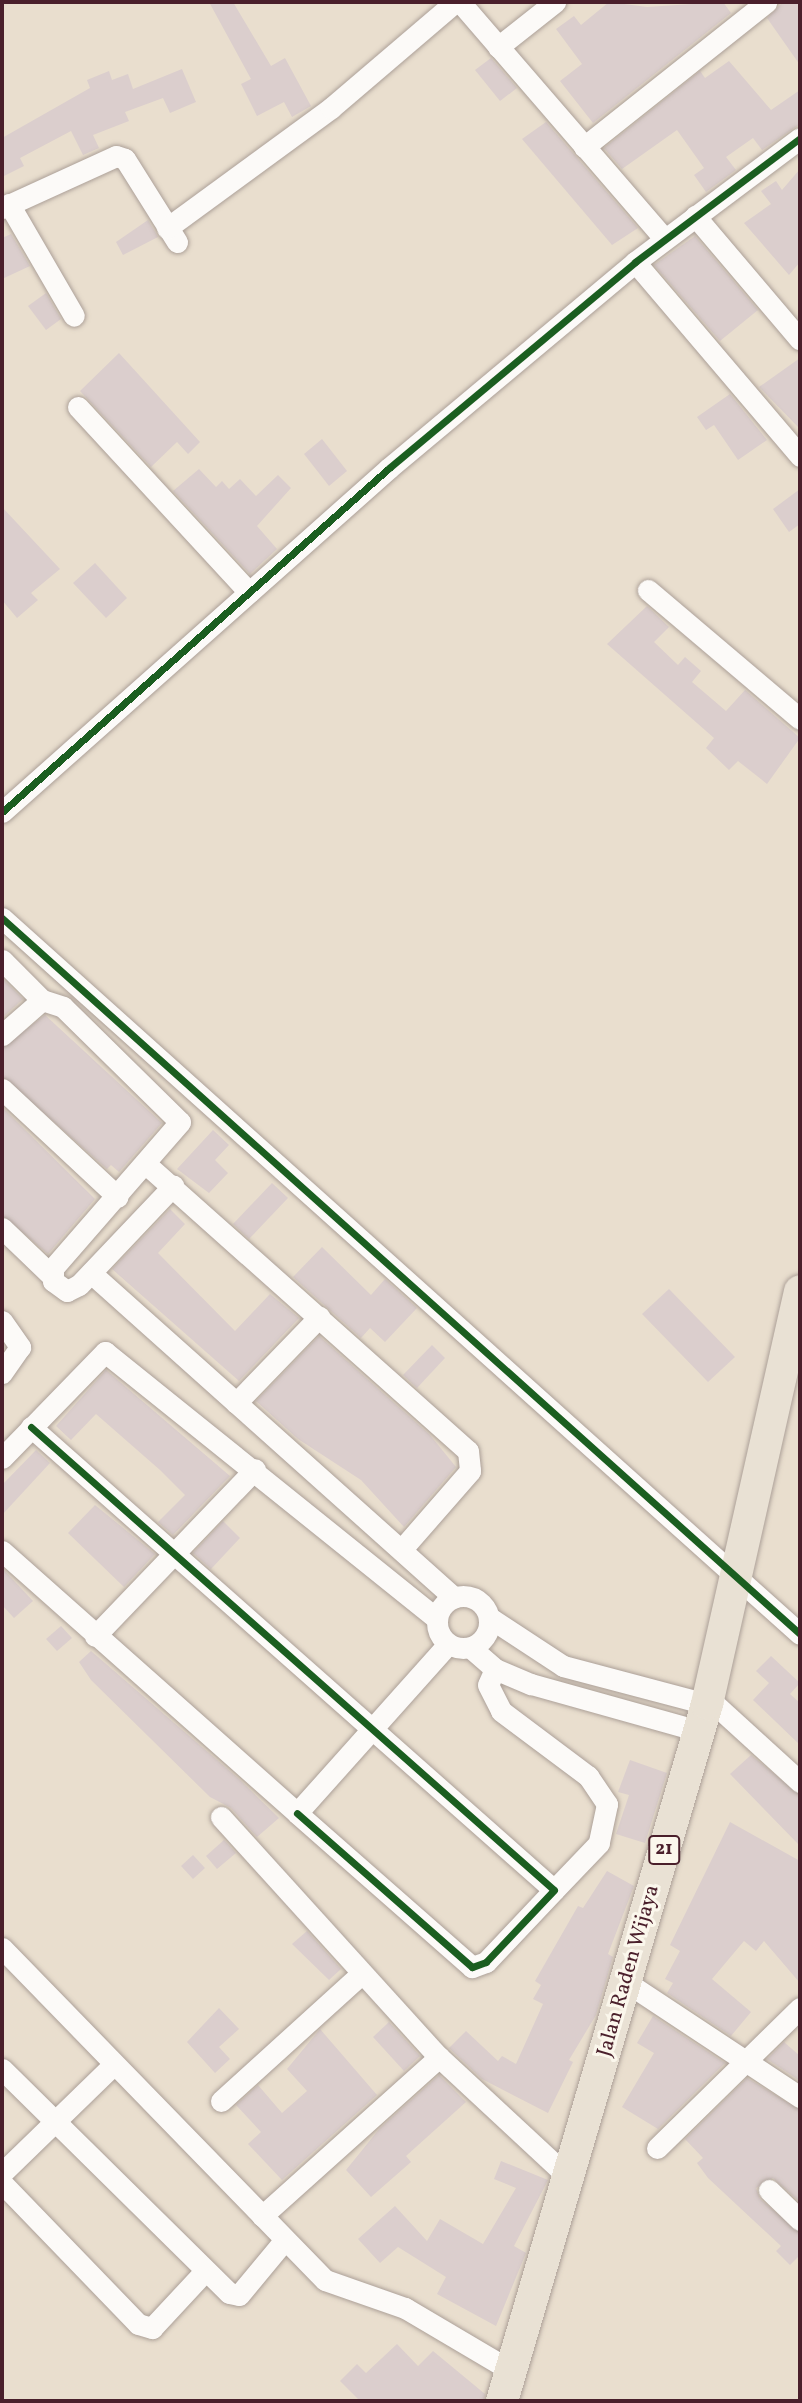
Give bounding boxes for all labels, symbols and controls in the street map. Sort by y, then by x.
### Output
road number: 21 [646,1834,682,1866]
street label: Jalan Raden Wijaya [592,1882,666,2060]

